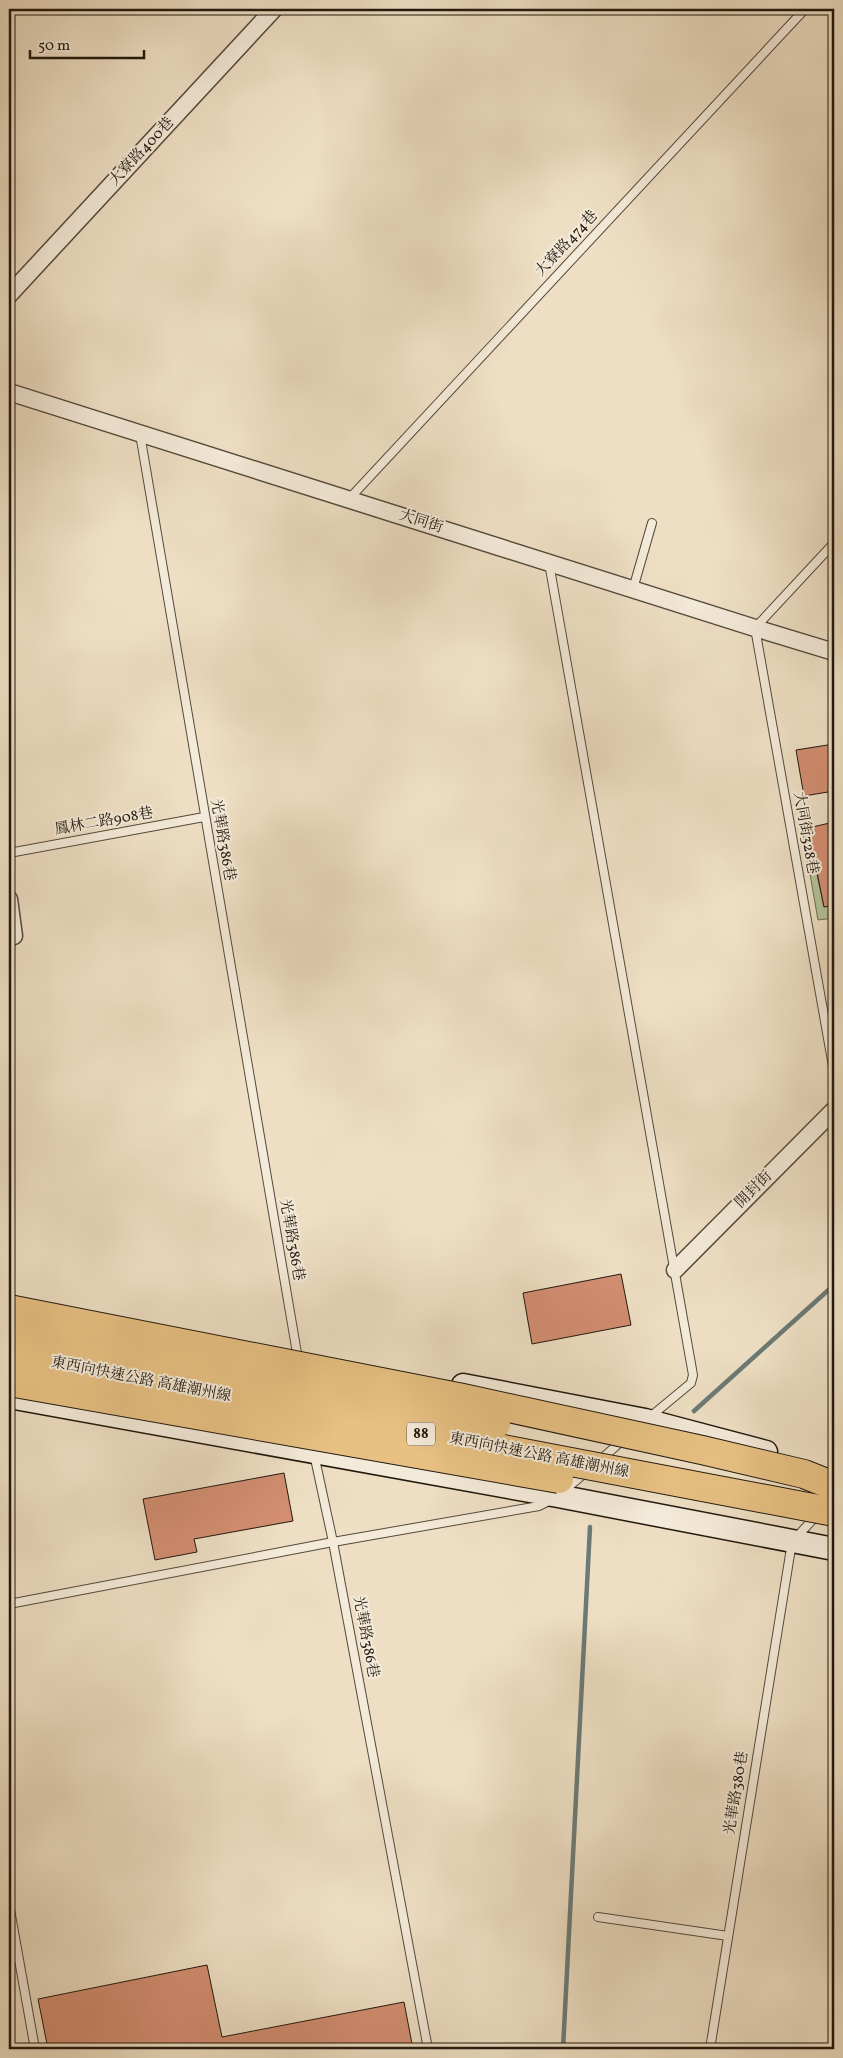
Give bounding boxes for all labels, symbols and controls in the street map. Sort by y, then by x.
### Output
scale bar [30,28,144,60]
text: 50 m [38,36,70,57]
street label: 大寮路400巷 [105,113,179,191]
street label: 大寮路474巷 [531,206,603,282]
street label: 大同街 [396,505,446,539]
street label: 大同街328巷 [787,790,823,876]
street label: 光華路386巷 [204,797,240,883]
street label: 鳳林二路908巷 [53,803,155,841]
street label: 開封街 [731,1167,777,1213]
street label: 光華路386巷 [273,1197,309,1283]
street label: 東西向快速公路 高雄潮州線 [49,1352,233,1408]
road number: 88 [407,1422,435,1446]
street label: 東西向快速公路 高雄潮州線 [447,1428,631,1484]
street label: 光華路386巷 [347,1594,383,1680]
street label: 光華路380巷 [720,1750,754,1836]

